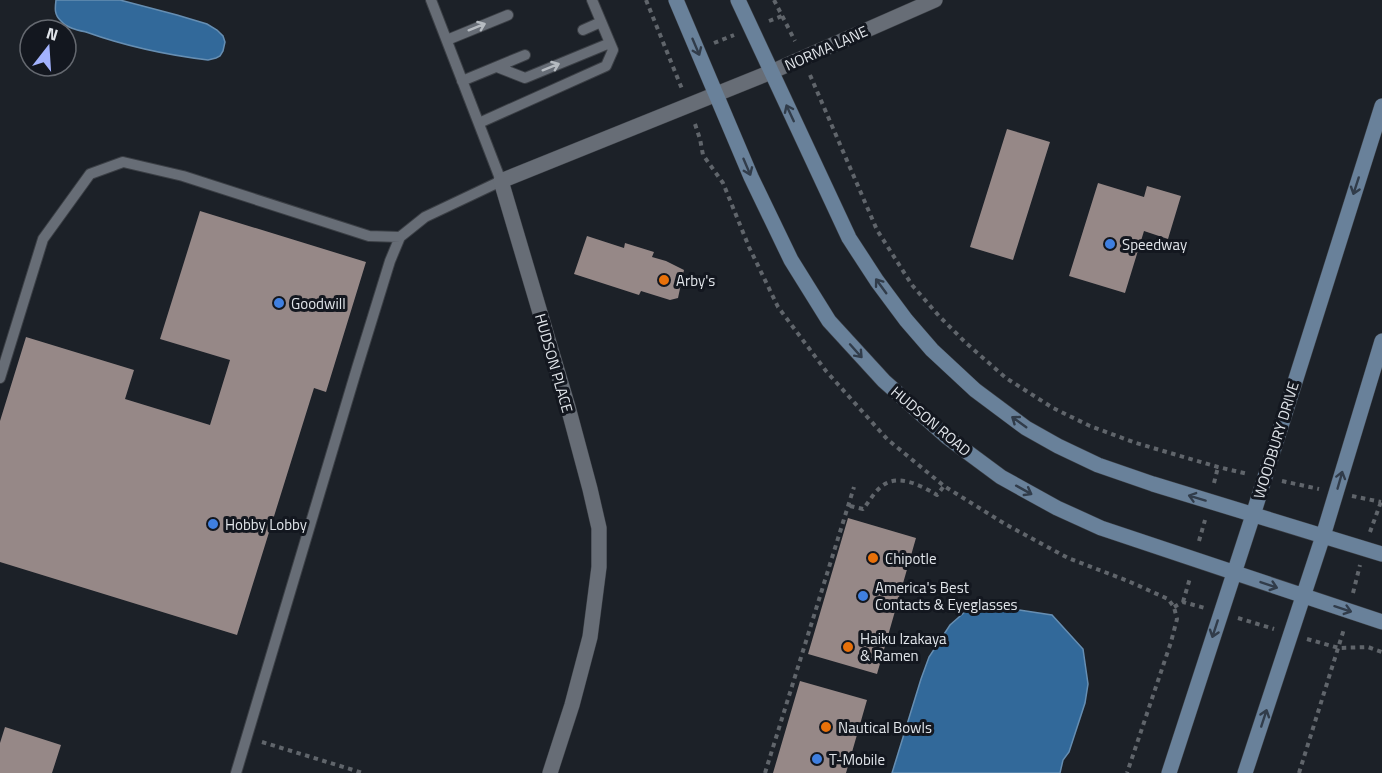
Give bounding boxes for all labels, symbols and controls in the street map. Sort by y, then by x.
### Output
north arrow [18,18,78,78]
street label: NORMA LANE [781,19,871,77]
text: N [44,21,61,47]
one-way arrow [468,21,486,32]
one-way arrow [691,37,702,56]
one-way arrow [542,61,560,72]
one-way arrow [784,105,796,123]
one-way arrow [742,158,753,176]
one-way arrow [1350,176,1361,195]
place label: Speedway [1122,233,1187,256]
marker: Speedway [1103,237,1117,251]
place label: Arby's [676,269,715,292]
marker: Arby's [657,273,671,287]
one-way arrow [875,278,887,294]
place label: Goodwill [291,292,346,315]
marker: Goodwill [272,296,286,310]
street label: HUDSON PLACE [529,311,579,415]
one-way arrow [849,343,863,358]
street label: WOODBURY DRIVE [1247,378,1305,502]
street label: HUDSON ROAD [886,381,976,461]
one-way arrow [1011,416,1027,428]
one-way arrow [1334,471,1346,490]
one-way arrow [1015,484,1032,496]
one-way arrow [1188,492,1207,503]
place label: Hobby Lobby [225,513,307,536]
marker: Hobby Lobby [206,517,220,531]
place label: Chipotle [885,547,937,570]
marker: Chipotle [866,551,880,565]
place label: America's Best Contacts & Eyeglasses [875,576,1017,616]
one-way arrow [1259,580,1278,591]
marker: America's Best Contacts & Eyeglasses [856,589,870,603]
one-way arrow [1333,605,1352,616]
one-way arrow [1209,619,1220,638]
place label: Haiku Izakaya & Ramen [860,627,947,667]
marker: Haiku Izakaya & Ramen [841,640,855,654]
one-way arrow [1259,709,1270,727]
place label: Nautical Bowls [838,716,932,739]
marker: Nautical Bowls [819,720,833,734]
place label: T-Mobile [829,748,885,771]
marker: T-Mobile [810,752,824,766]

